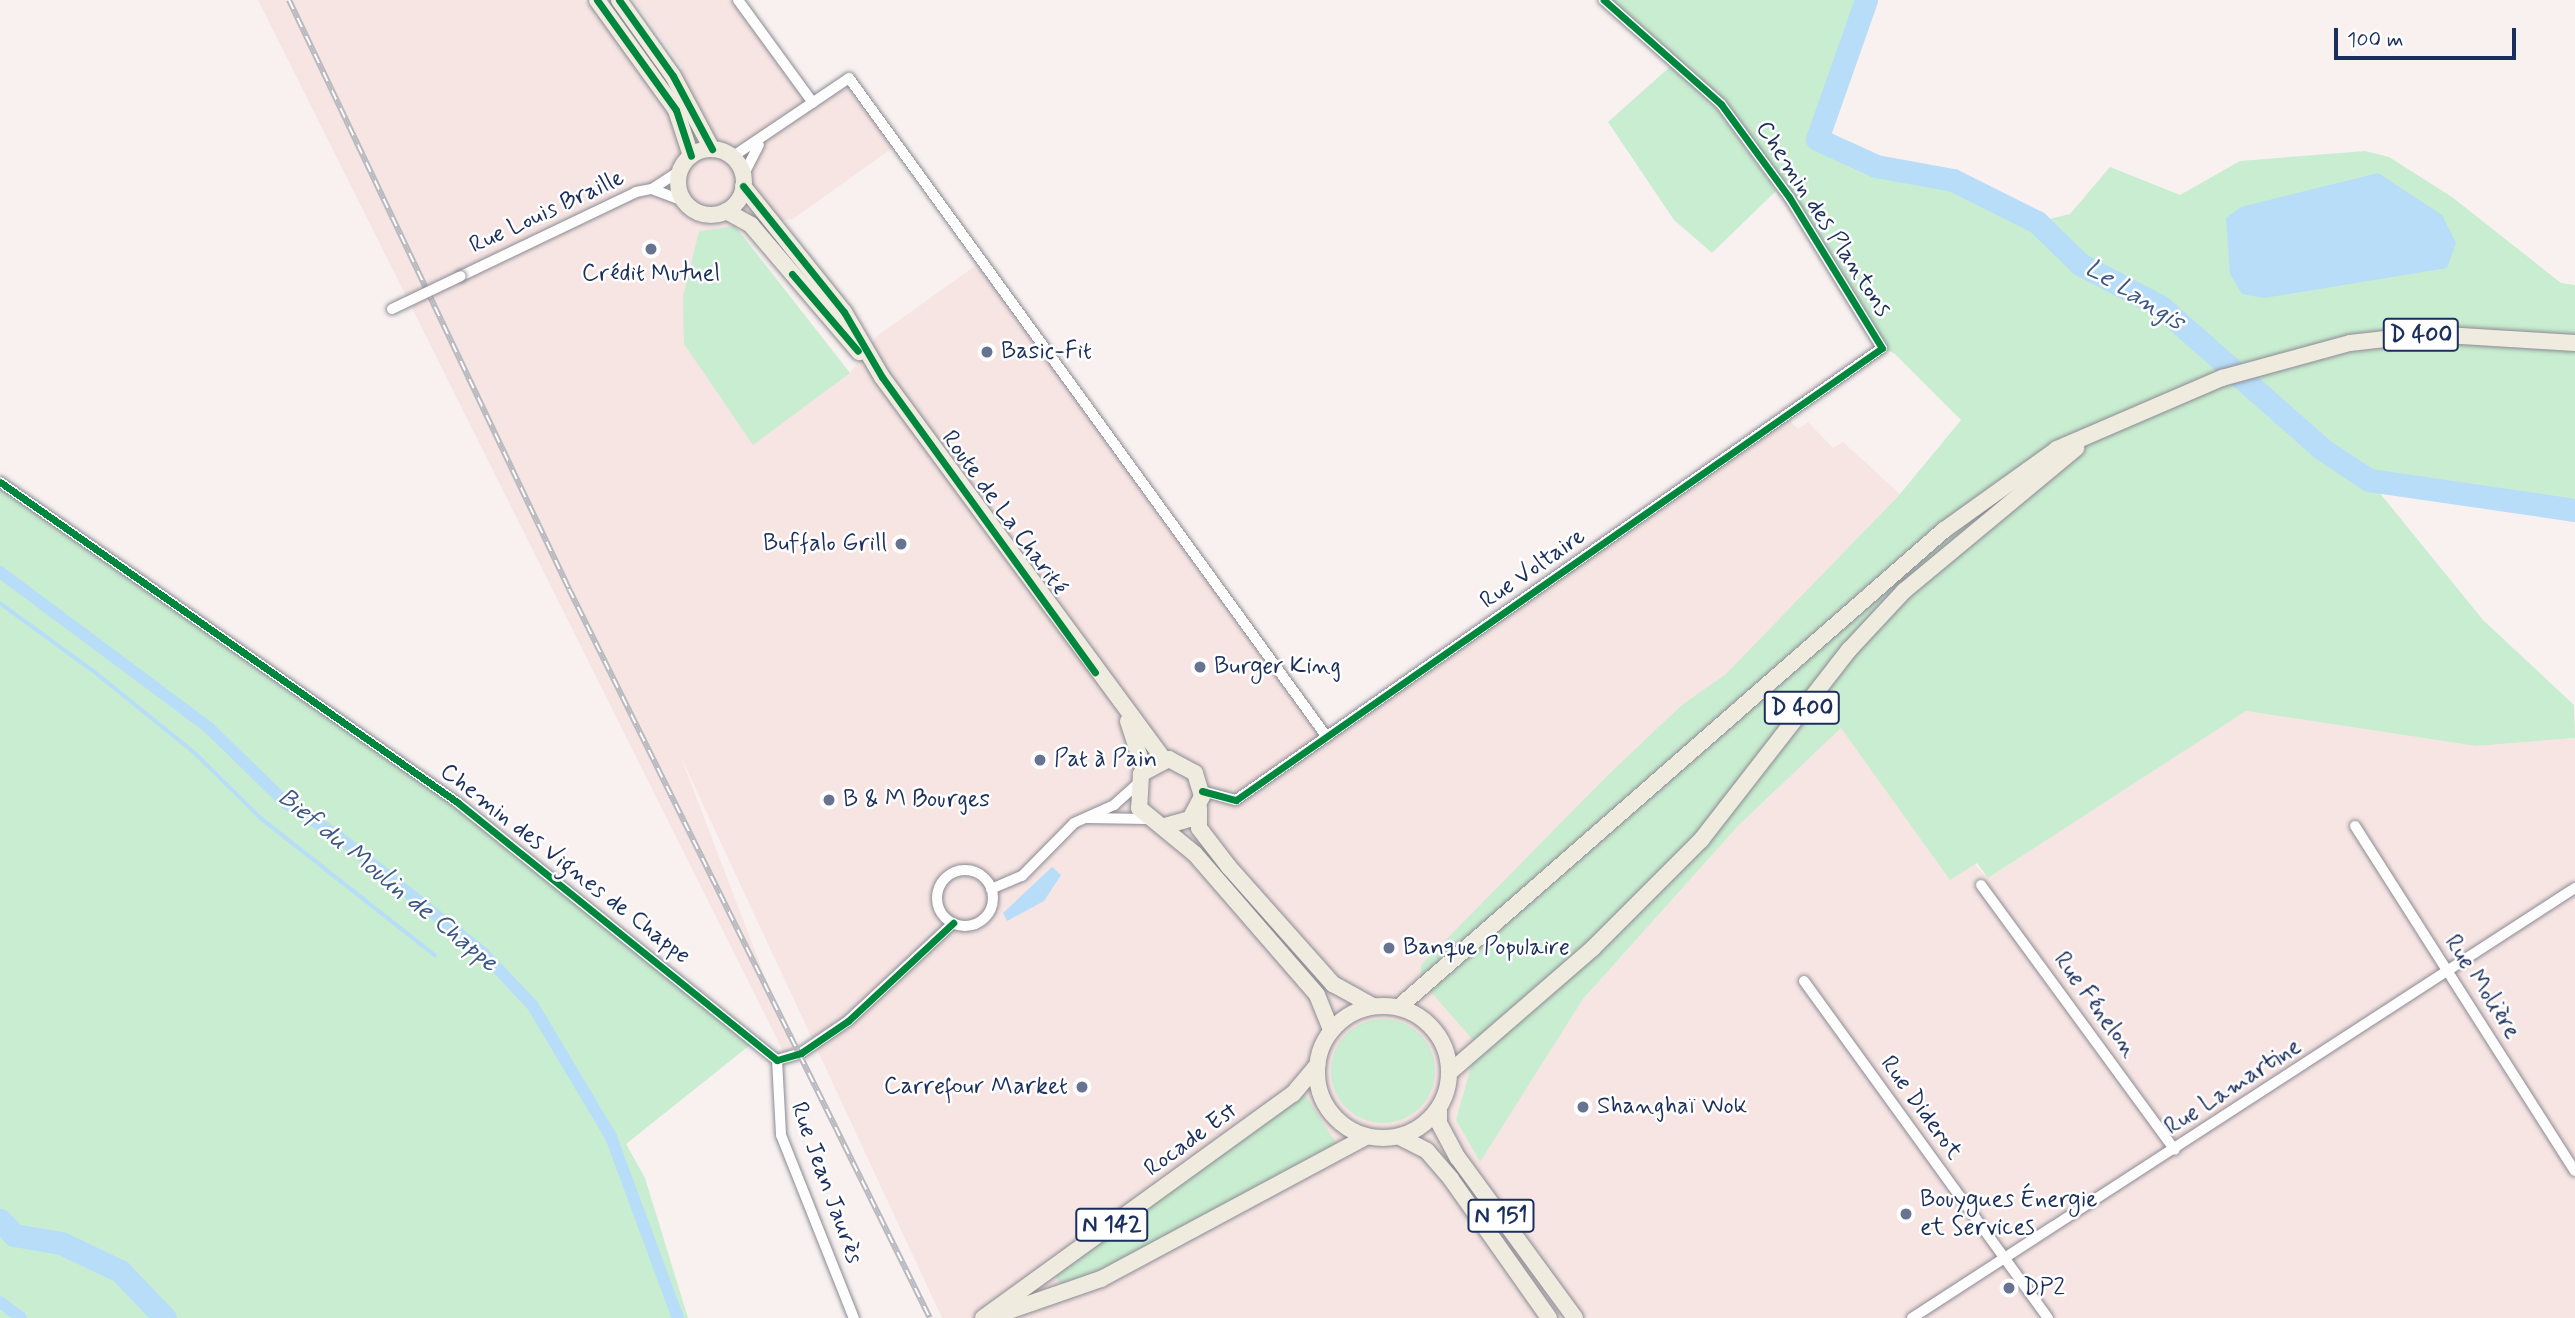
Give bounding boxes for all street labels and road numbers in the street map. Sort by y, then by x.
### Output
street label: Chemin des Plantons [1749,116,1897,322]
street label: Rue Louis Braille [467,164,627,260]
road number: D 400 [2382,316,2460,354]
street label: Route de La Charité [932,422,1076,604]
street label: Rue Voltaire [1475,522,1591,616]
road number: D 400 [1764,688,1840,728]
street label: Chemin des Vignes de Chappe [433,757,697,971]
street label: Rue Molière [2437,929,2527,1045]
street label: Rue Fénelon [2047,946,2143,1064]
street label: Rue Lamartine [2160,1033,2306,1141]
street label: Rue Diderot [1874,1051,1968,1165]
street label: Rocade Est [1139,1097,1243,1183]
street label: Rue Jean Jaurès [784,1100,868,1266]
road number: N 151 [1466,1196,1536,1236]
road number: N 142 [1075,1206,1149,1244]

